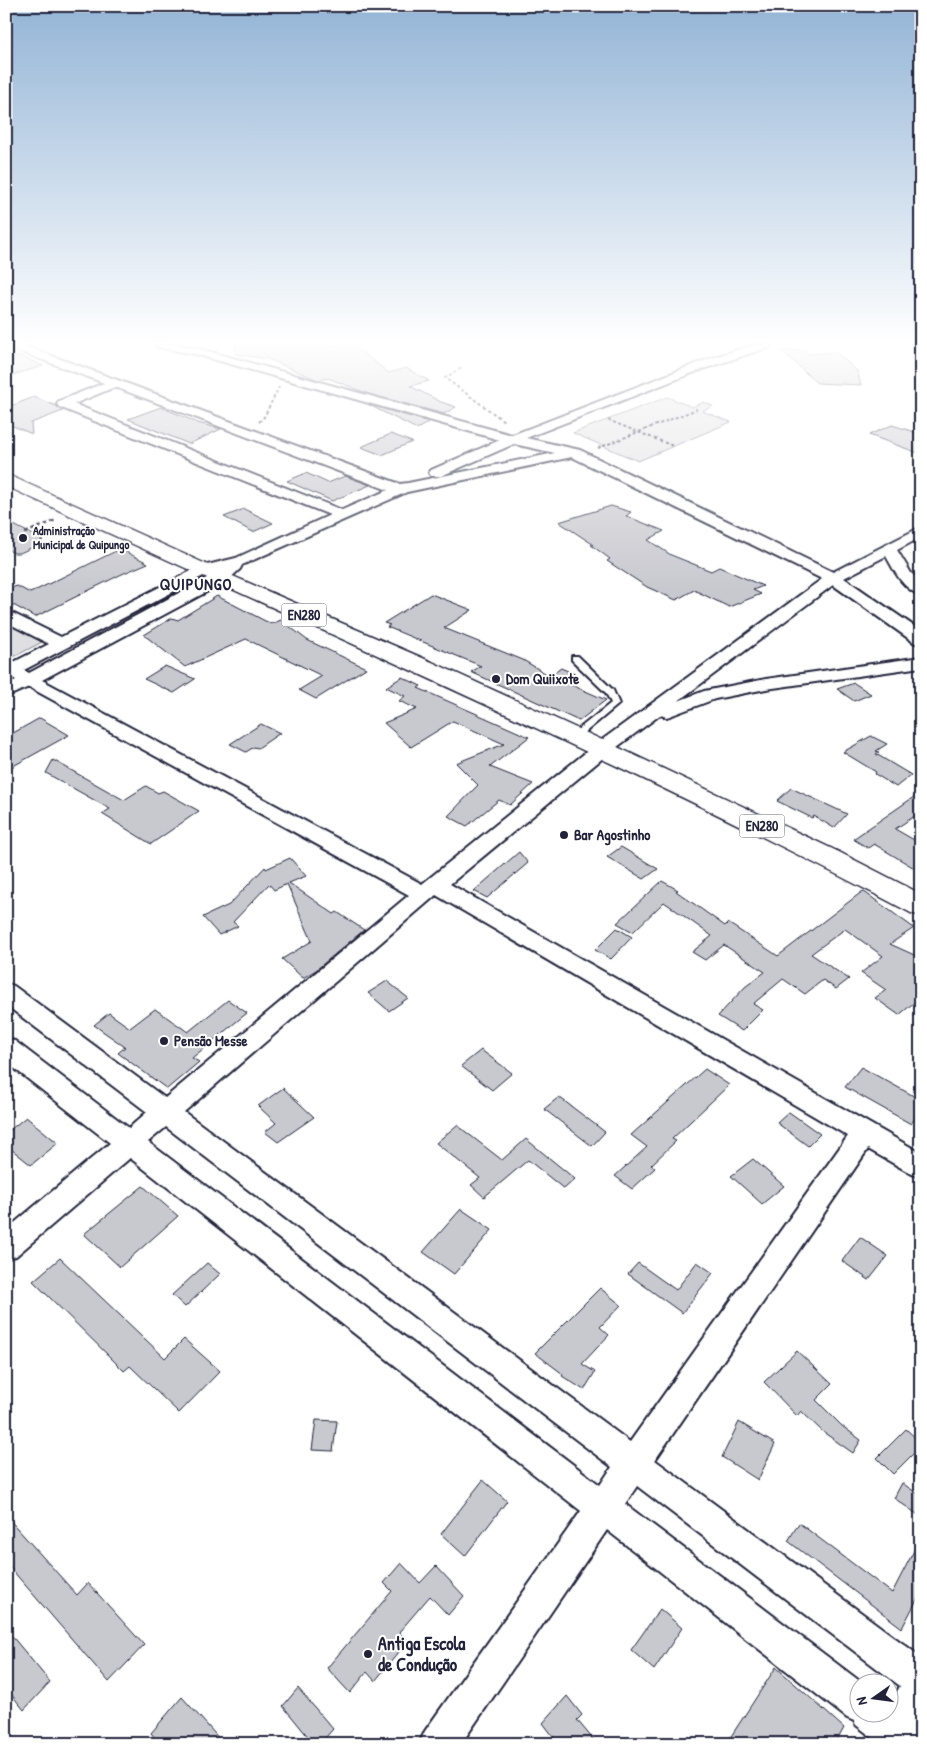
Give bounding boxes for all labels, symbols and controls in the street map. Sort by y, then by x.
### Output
place label: Administração Municipal de Quipungo [33,522,129,554]
marker: Administração Municipal de Quipungo [17,532,29,544]
district label: QUIPUNGO [160,573,232,595]
road number: EN280 [282,604,326,626]
place label: Dom Quiixote [506,668,579,689]
marker: Dom Quiixote [490,673,502,685]
road number: EN280 [740,814,784,838]
place label: Bar Agostinho [574,824,650,846]
marker: Bar Agostinho [558,829,570,841]
place label: Pensão Messe [174,1030,248,1051]
marker: Pensão Messe [158,1035,170,1047]
place label: Antiga Escola de Condução [378,1631,466,1677]
marker: Antiga Escola de Condução [362,1648,374,1660]
north arrow [850,1672,900,1722]
text: N [851,1695,871,1707]

